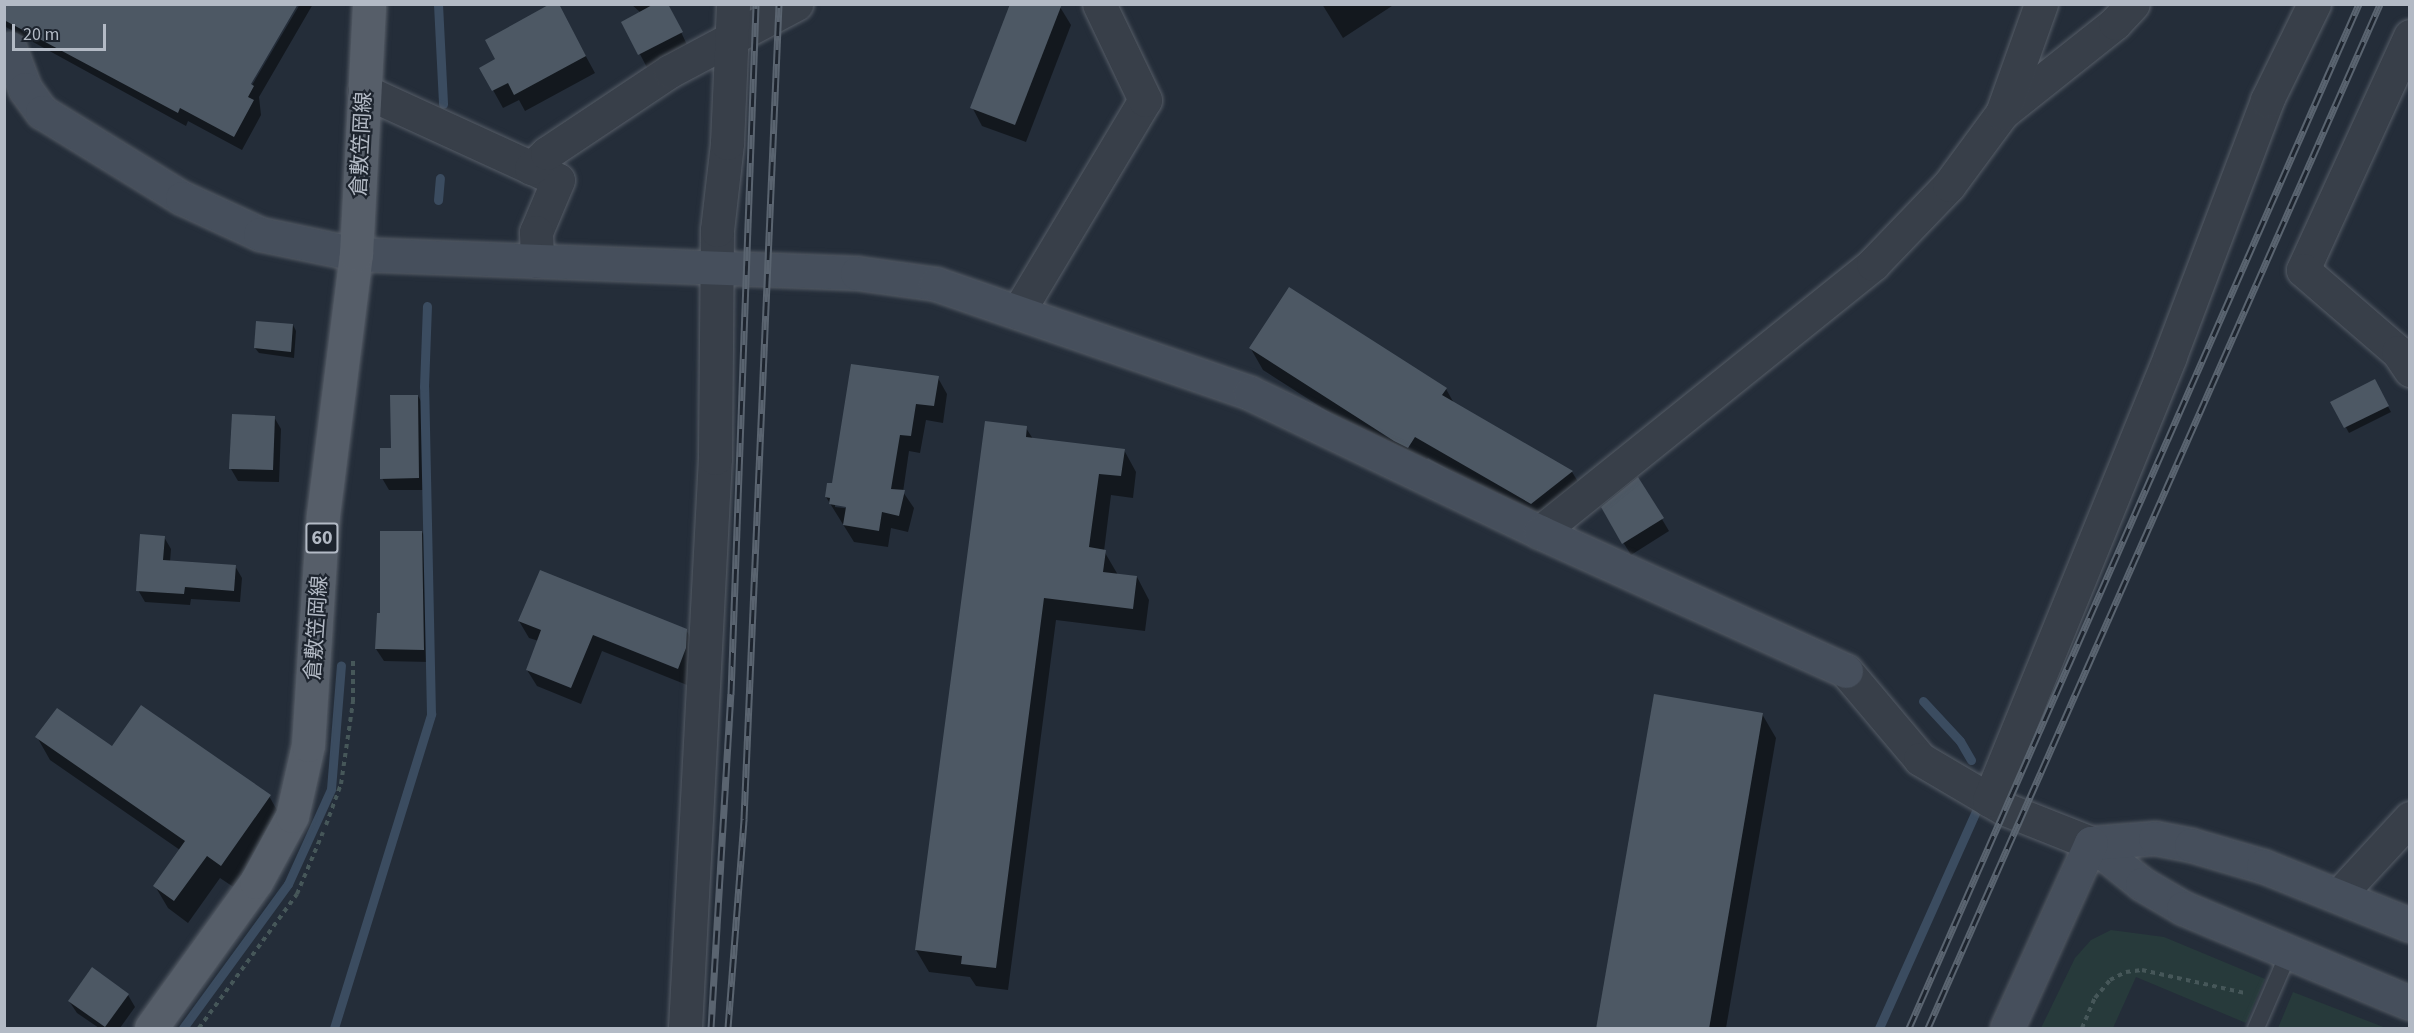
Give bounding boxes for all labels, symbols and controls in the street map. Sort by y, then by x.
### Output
scale bar [15,12,110,50]
text: 20 m [23,22,59,47]
street label: 倉敷笠岡線 [346,91,376,197]
road number: 60 [304,521,340,555]
street label: 倉敷笠岡線 [300,575,332,681]

